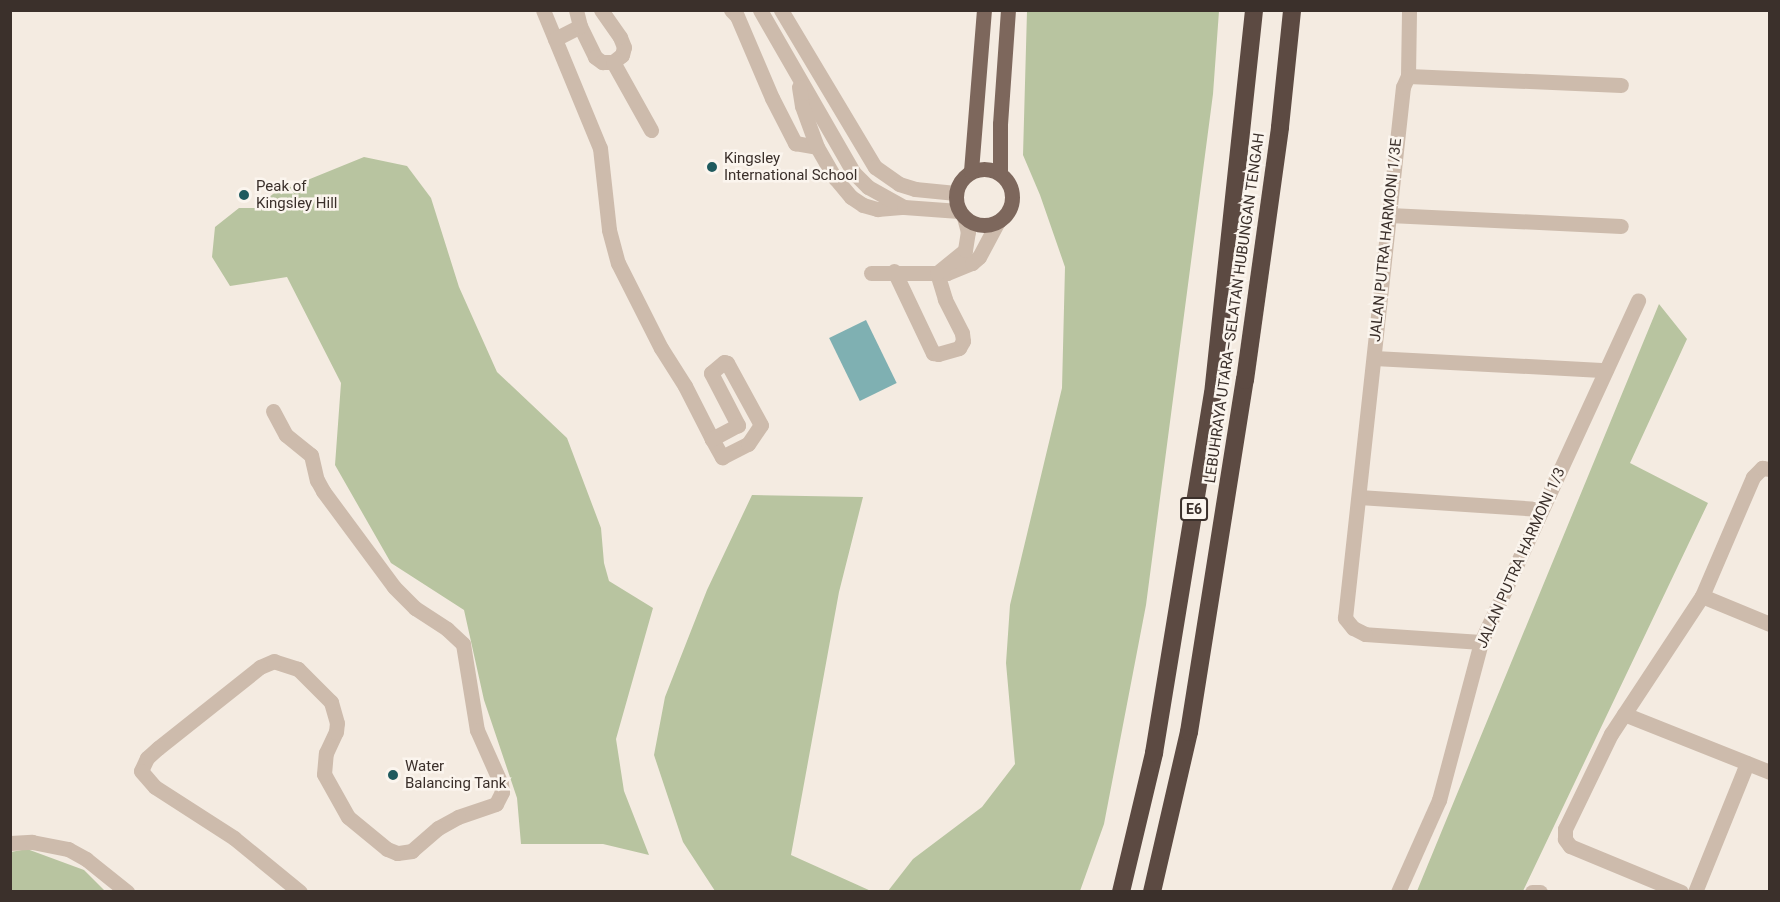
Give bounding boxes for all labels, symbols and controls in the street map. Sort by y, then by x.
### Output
street label: LEBUHRAYA UTARA–SELATAN HUBUNGAN TENGAH [1201,132,1269,484]
street label: JALAN PUTRA HARMONI 1/3E [1366,137,1406,343]
place label: Kingsley International School [724,149,857,184]
marker: Kingsley International School [705,160,719,174]
place label: Peak of Kingsley Hill [256,177,337,212]
marker: Peak of Kingsley Hill [237,188,251,202]
street label: JALAN PUTRA HARMONI 1/3 [1473,465,1569,651]
road number: E6 [1179,498,1209,520]
place label: Water Balancing Tank [405,757,507,792]
marker: Water Balancing Tank [386,768,400,782]

